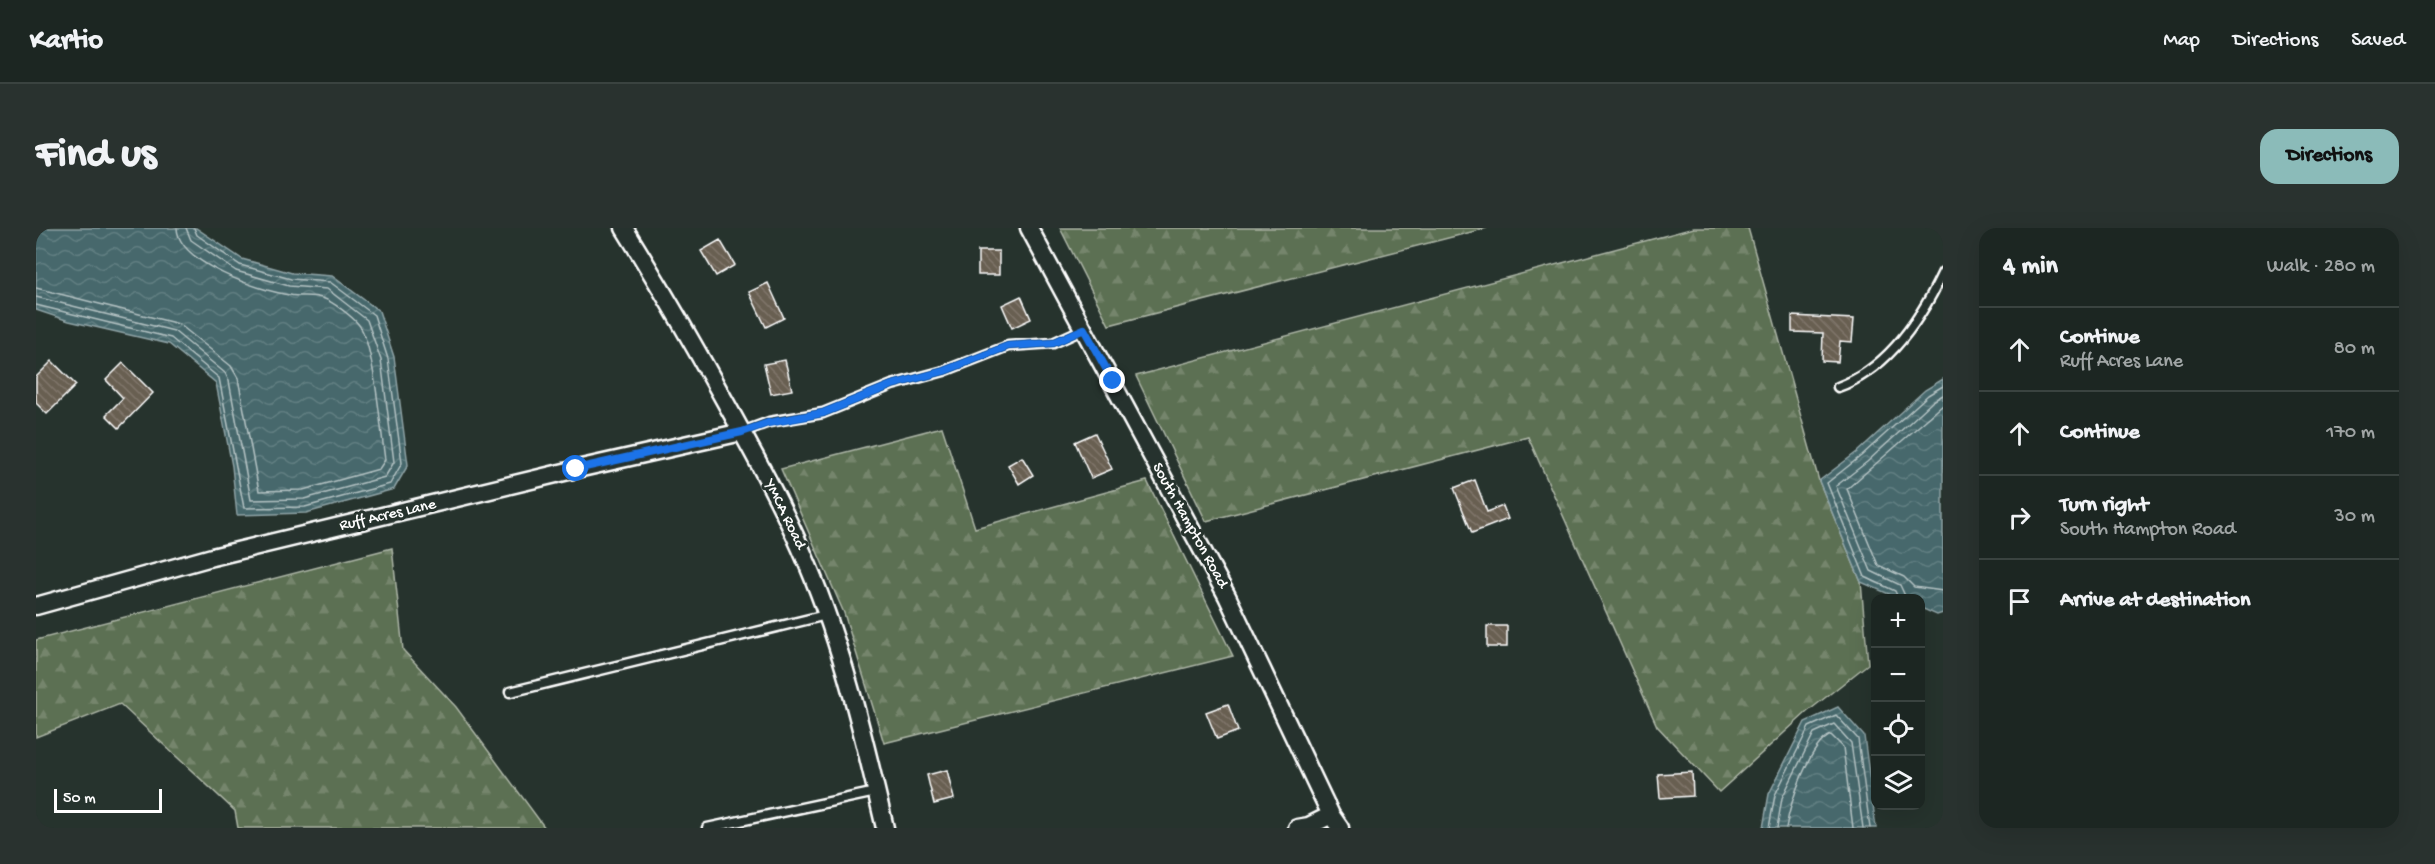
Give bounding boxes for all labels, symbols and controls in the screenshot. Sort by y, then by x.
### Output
text: Kartio [30,25,103,58]
text: Map [2163,29,2200,54]
text: Directions [2233,29,2318,54]
text: Saved [2351,29,2405,54]
button: Directions [2260,129,2399,184]
text: Find us [36,132,156,181]
text: 4 min [2003,252,2058,283]
text: Walk · 280 m [2267,256,2375,279]
text: Continue [2060,325,2140,351]
icon: ahead [2003,333,2036,366]
text: 80 m [2334,338,2375,361]
text: Ruff Acres Lane [2060,351,2183,374]
route end [1099,367,1125,393]
icon: ahead [2003,417,2036,450]
text: Continue [2060,420,2140,446]
text: 170 m [2326,422,2375,445]
route start [562,455,588,481]
street label: South Hampton Road [1147,460,1232,593]
street label: YMCA Road [758,475,810,554]
text: Turn right [2060,493,2148,519]
street label: Ruff Acres Lane [338,495,439,536]
icon: right [2003,501,2036,534]
text: 30 m [2334,506,2375,529]
text: South Hampton Road [2060,519,2236,542]
icon: arrive [2003,585,2036,618]
text: Arrive at destination [2060,588,2250,614]
map controls [1871,594,1925,810]
button: + [1871,594,1925,648]
button: − [1871,648,1925,702]
button: locate [1871,702,1925,756]
button: layers [1871,756,1925,810]
scale bar [54,786,162,814]
text: 50 m [63,790,96,809]

